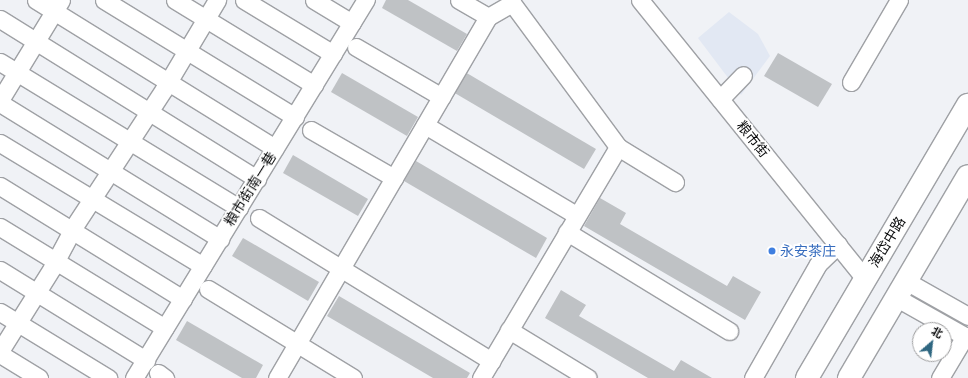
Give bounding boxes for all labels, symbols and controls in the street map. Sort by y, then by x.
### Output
street label: 粮市街 [733,117,773,161]
street label: 粮市街南一巷 [221,149,279,229]
street label: 海岱中路 [865,214,909,270]
place label: 永安茶庄 [780,243,836,259]
marker: 永安茶庄 [767,246,777,256]
north arrow [912,322,952,362]
text: 北 [929,324,945,340]

